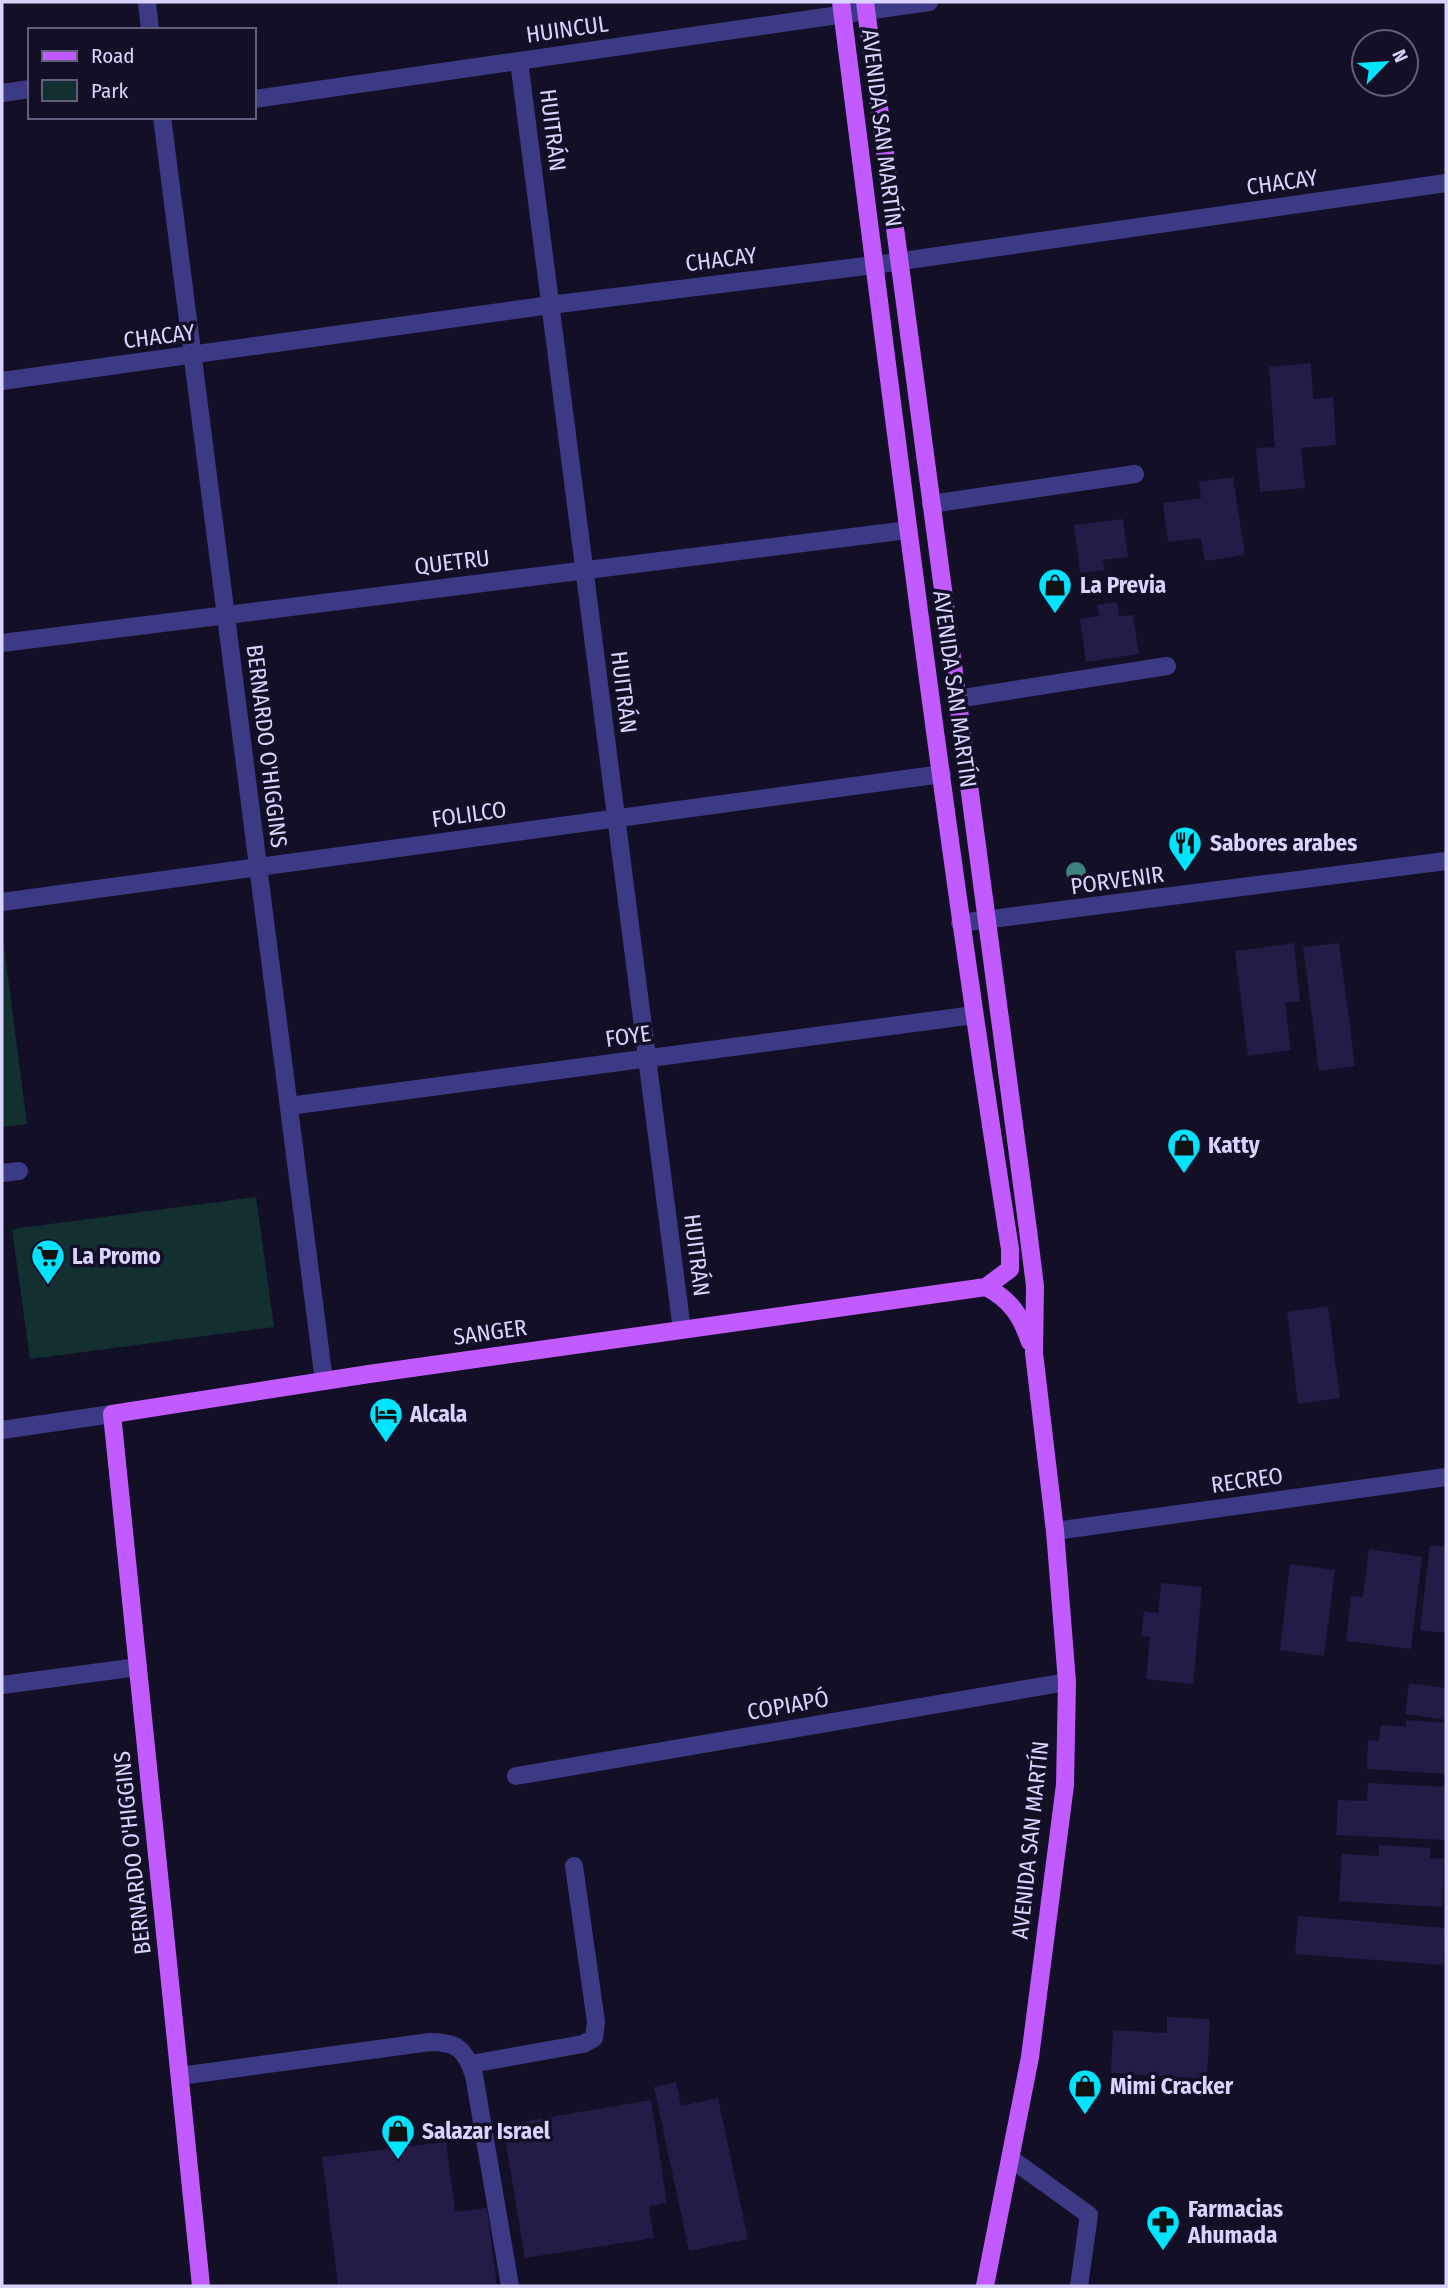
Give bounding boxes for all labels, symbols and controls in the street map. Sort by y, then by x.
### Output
street label: HUINCUL [524,9,610,49]
legend [28,28,256,119]
street label: AVENIDA SAN MARTÍN [856,28,909,228]
north arrow [1350,28,1420,98]
text: Road [91,43,135,69]
text: N [1387,46,1413,66]
text: Park [91,78,129,104]
street label: HUITRÁN [534,87,573,173]
street label: CHACAY [1245,163,1320,201]
street label: CHACAY [684,241,759,277]
street label: CHACAY [122,318,197,354]
street label: QUETRU [413,544,491,580]
shop icon: La Previa [1036,566,1074,615]
place label: La Previa [1080,571,1166,599]
street label: AVENIDA SAN MARTÍN [927,588,984,789]
street label: BERNARDO O'HIGGINS [241,643,293,849]
street label: HUITRÁN [605,649,644,735]
street label: FOLILCO [430,795,508,833]
restaurant icon: Sabores arabes [1166,824,1204,873]
place label: Sabores arabes [1210,829,1357,857]
street label: PORVENIR [1069,860,1166,900]
street label: FOYE [603,1019,653,1053]
shop icon: Katty [1165,1126,1203,1175]
place label: Katty [1208,1131,1261,1159]
street label: HUITRÁN [678,1212,717,1298]
supermarket icon: La Promo [29,1237,67,1286]
place label: La Promo [72,1242,161,1270]
street label: SANGER [451,1313,529,1351]
hotel icon: Alcala [367,1395,405,1444]
place label: Alcala [409,1400,467,1428]
street label: RECREO [1209,1461,1285,1499]
street label: COPIAPÓ [745,1684,831,1726]
street label: AVENIDA SAN MARTÍN [1005,1740,1054,1940]
street label: BERNARDO O'HIGGINS [107,1750,157,1956]
shop icon: Mimi Cracker [1066,2067,1104,2116]
place label: Mimi Cracker [1110,2072,1234,2100]
shop icon: Salazar Israel [379,2112,417,2161]
place label: Salazar Israel [422,2117,551,2145]
place label: Farmacias Ahumada [1187,2195,1283,2249]
pharmacy icon: Farmacias Ahumada [1144,2203,1182,2252]

